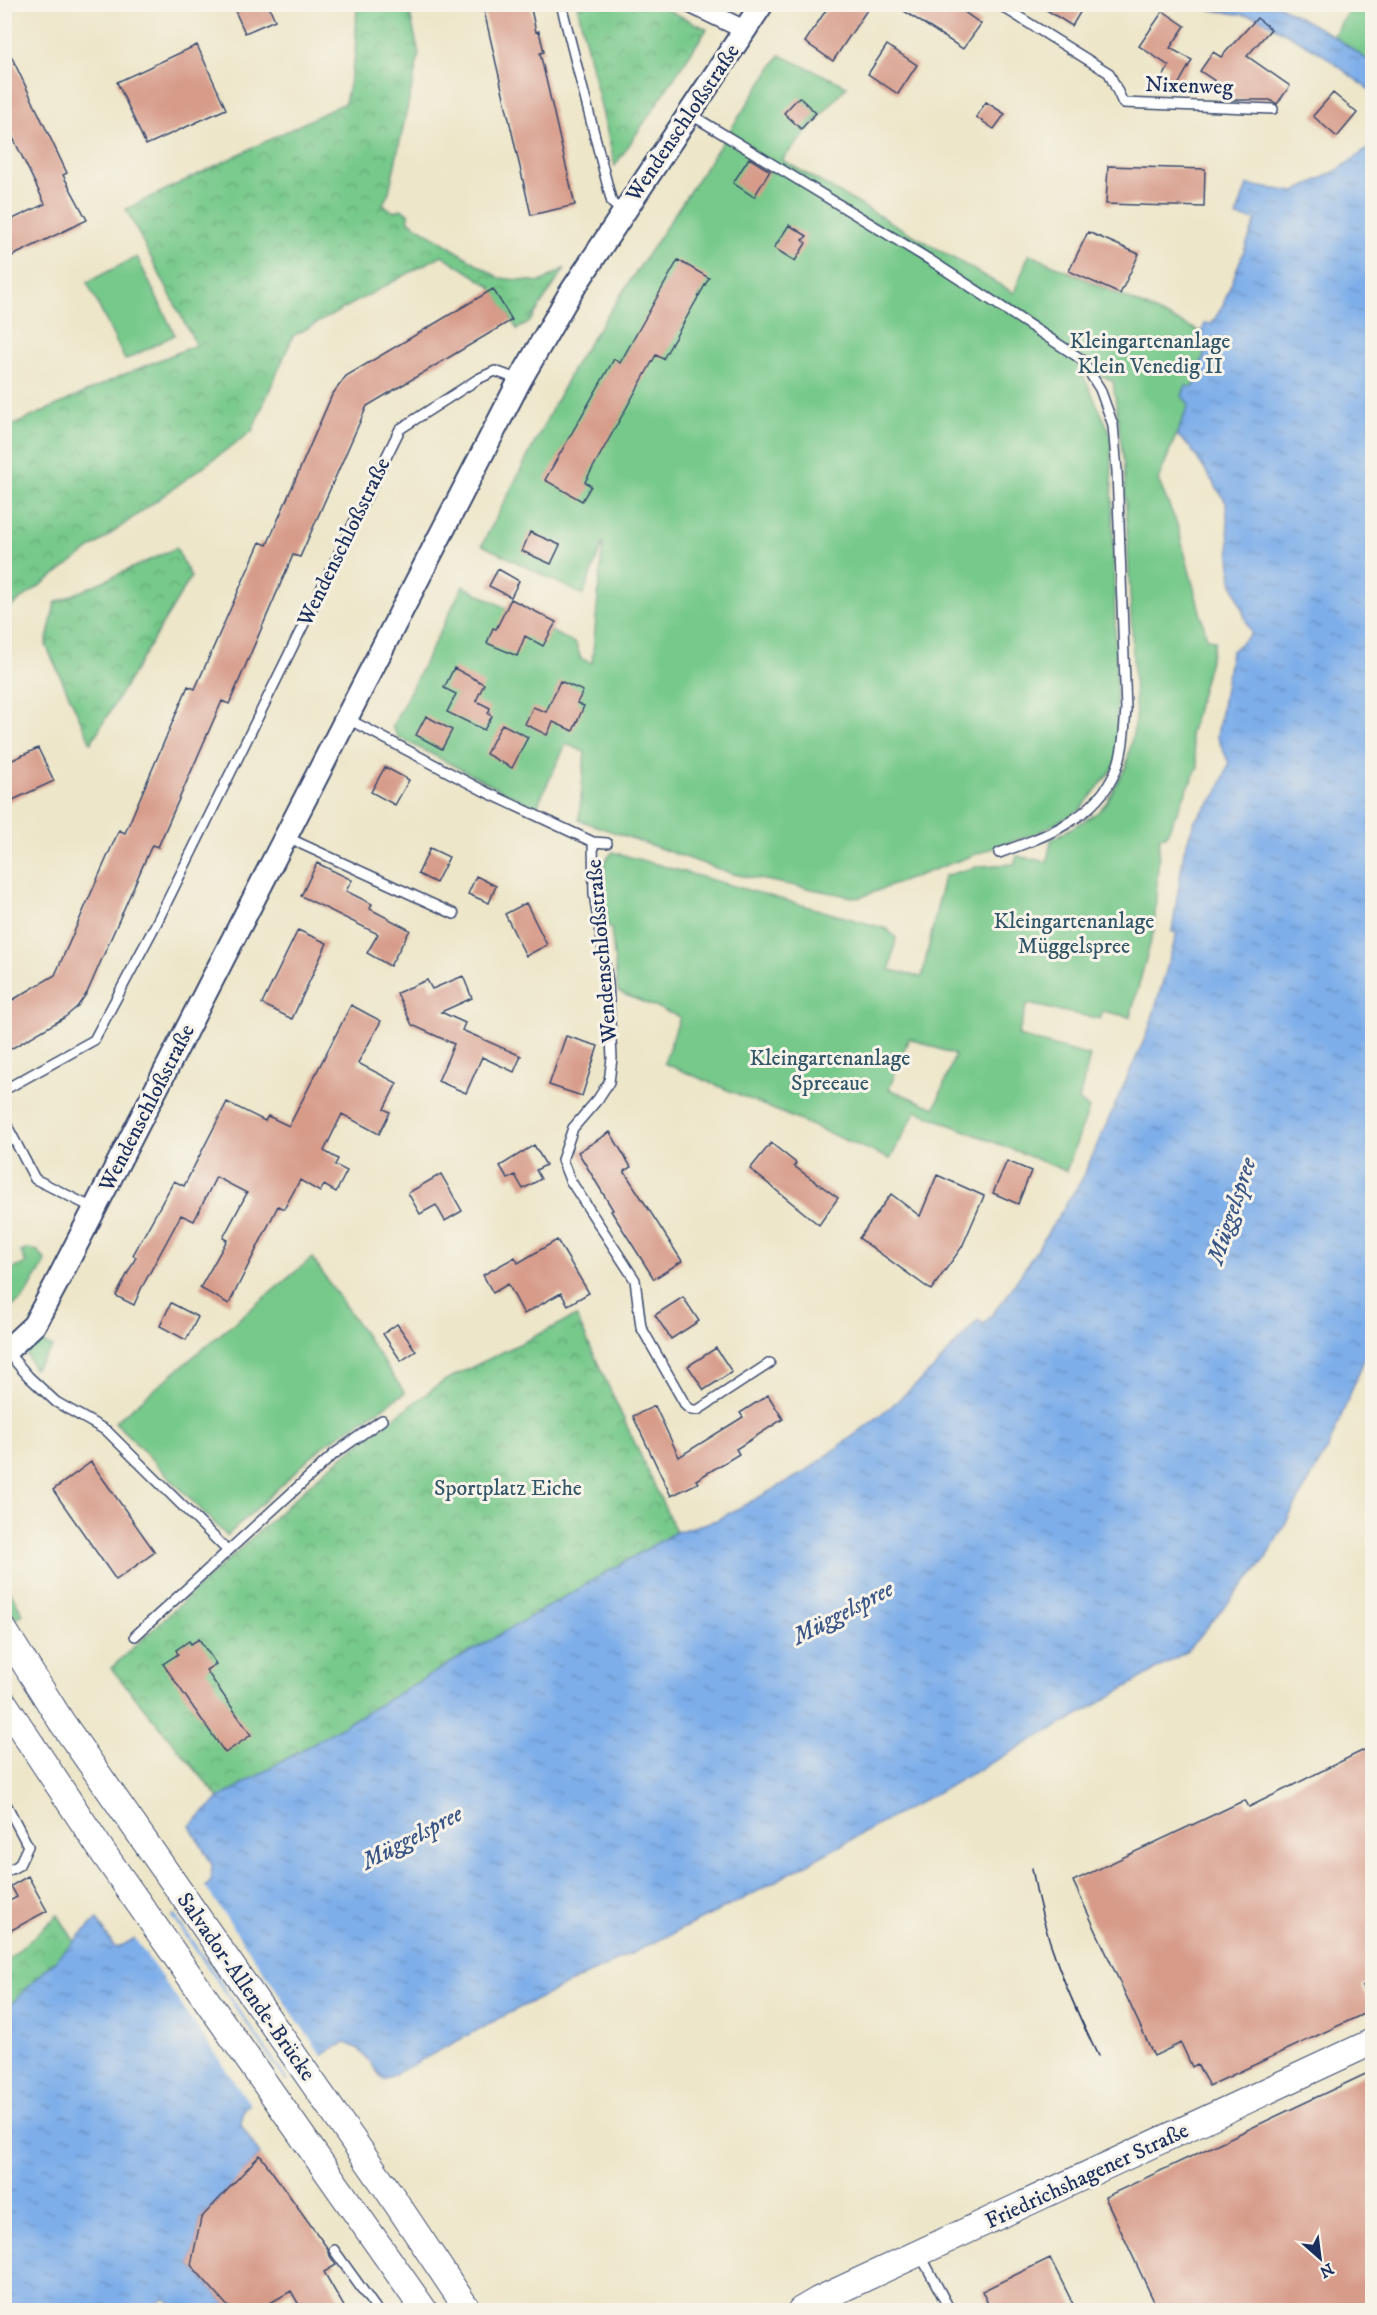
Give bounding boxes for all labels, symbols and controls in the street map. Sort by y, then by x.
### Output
street label: Wendenschloßstraße [620,39,746,208]
street label: Nixenweg [1144,71,1234,101]
park label: Kleingartenanlage Klein Venedig II [1070,328,1230,380]
street label: Wendenschloßstraße [291,453,397,632]
street label: Wendenschloßstraße [581,858,624,1045]
park label: Kleingartenanlage Müggelspree [994,908,1154,960]
street label: Wendenschloßstraße [93,1020,201,1197]
park label: Kleingartenanlage Spreeaue [750,1045,910,1097]
water label: Müggelspree [1200,1153,1264,1270]
park label: Sportplatz Eiche [434,1475,582,1502]
water label: Müggelspree [786,1573,899,1653]
water label: Müggelspree [355,1798,468,1878]
street label: Salvador-Allende-Brücke [171,1888,321,2086]
street label: Friedrichshagener Straße [981,2117,1193,2235]
north arrow [1290,2228,1350,2288]
text: N [1316,2258,1337,2282]

